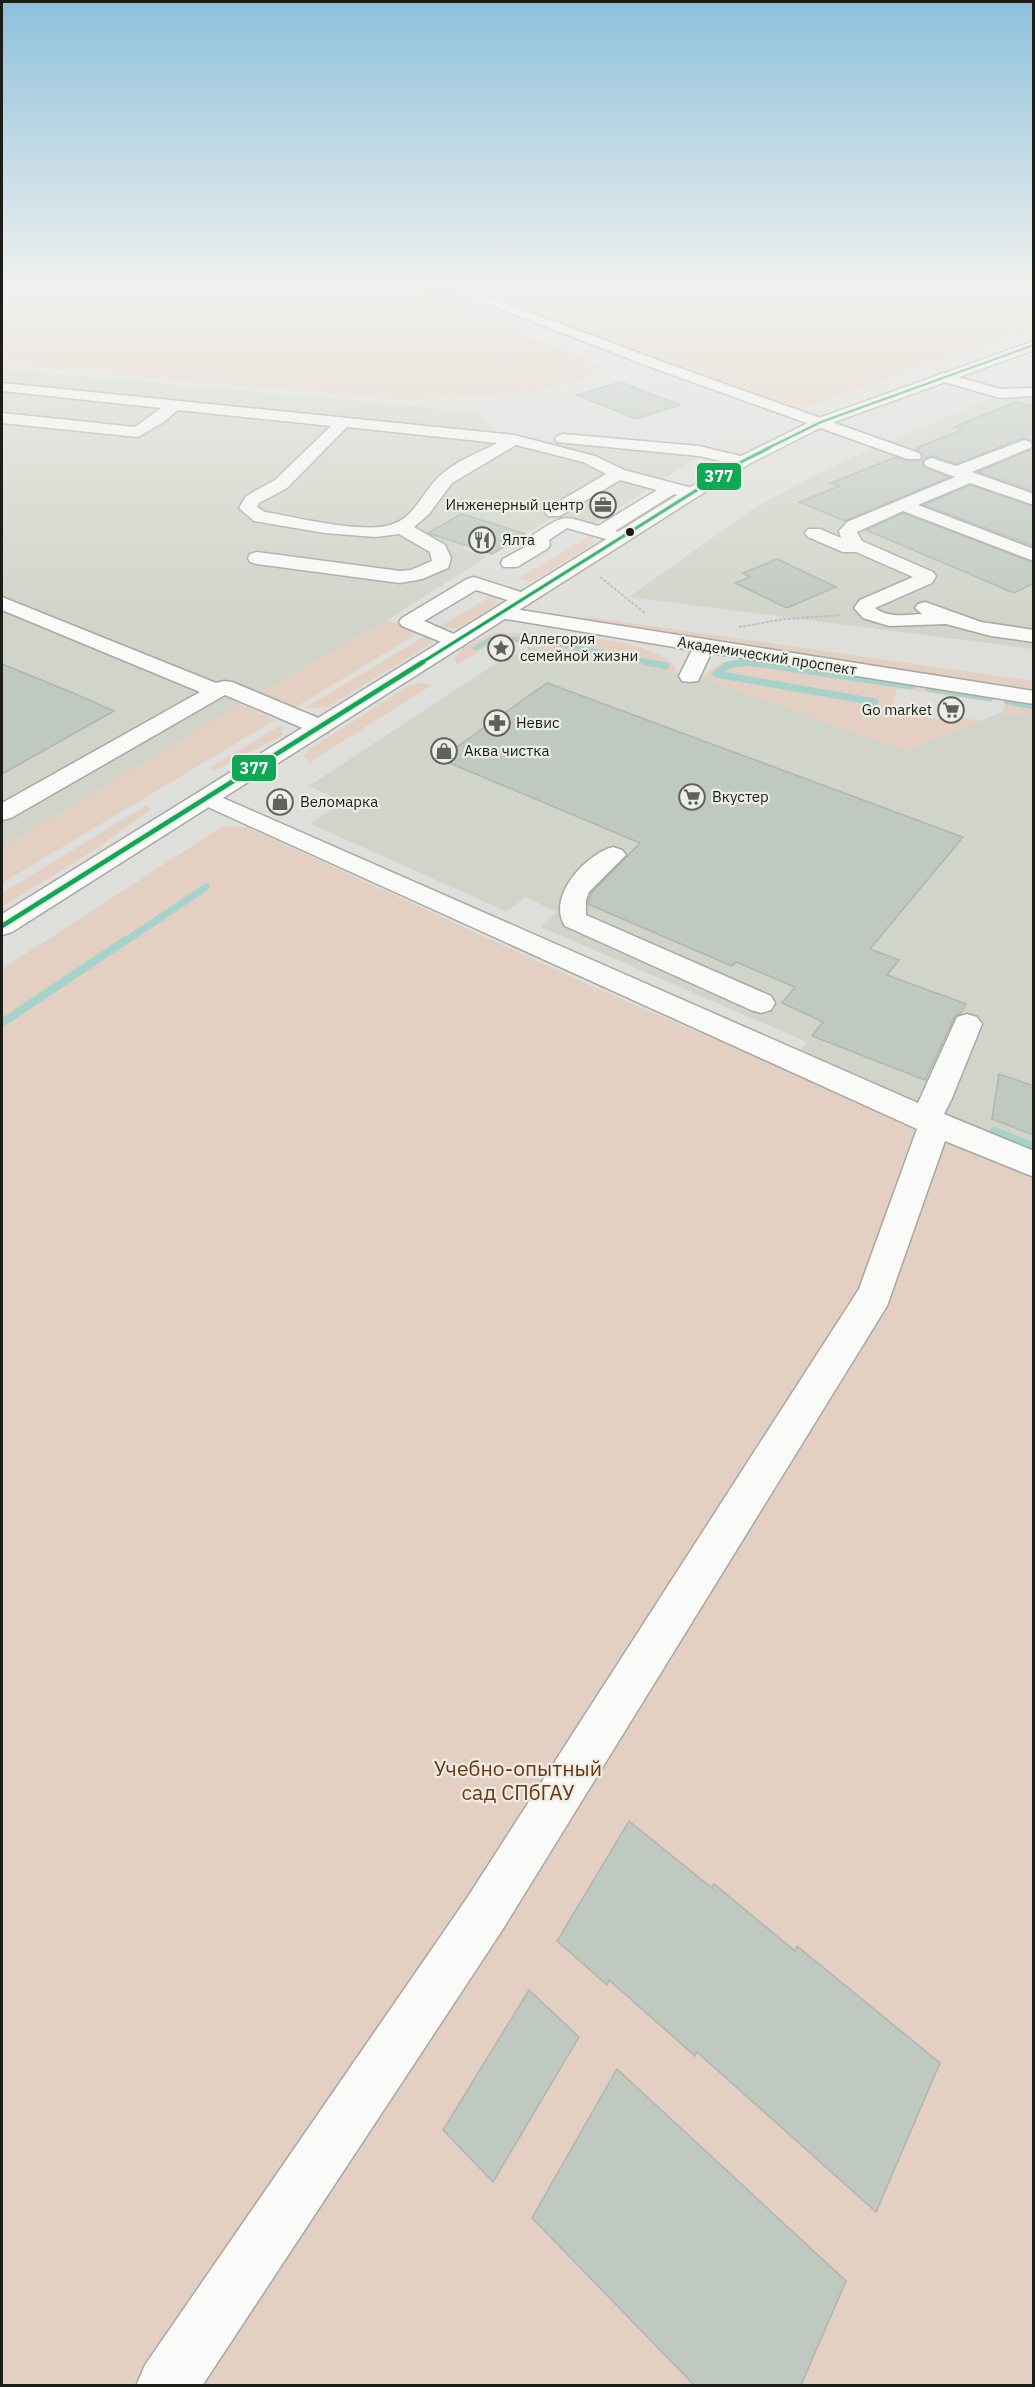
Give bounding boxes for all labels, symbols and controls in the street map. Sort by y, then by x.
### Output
line badge: 377 [696,462,742,491]
text: 377 [705,466,733,486]
office icon: Инженерный центр [588,490,618,520]
place label: Инженерный центр [445,495,584,514]
restaurant icon: Ялта [467,525,497,555]
unlabelled marker [624,526,636,538]
place label: Ялта [502,530,535,549]
place label: Аллегория семейной жизни [520,629,638,665]
street label: Академический проспект [676,632,858,679]
place icon: Аллегория семейной жизни [486,633,516,663]
supermarket icon: Go market [936,695,966,725]
place label: Go market [862,700,932,719]
pharmacy icon: Невис [482,708,512,738]
place label: Невис [516,713,560,732]
shop icon: Аква чистка [429,736,459,766]
place label: Аква чистка [464,741,549,760]
line badge: 377 [231,754,277,782]
text: 377 [240,758,268,778]
supermarket icon: Вкустер [677,782,707,812]
shop icon: Веломарка [265,787,295,817]
place label: Вкустер [712,787,769,806]
place label: Веломарка [300,792,378,811]
park label: Учебно-опытный сад СПбГАУ [434,1754,602,1806]

